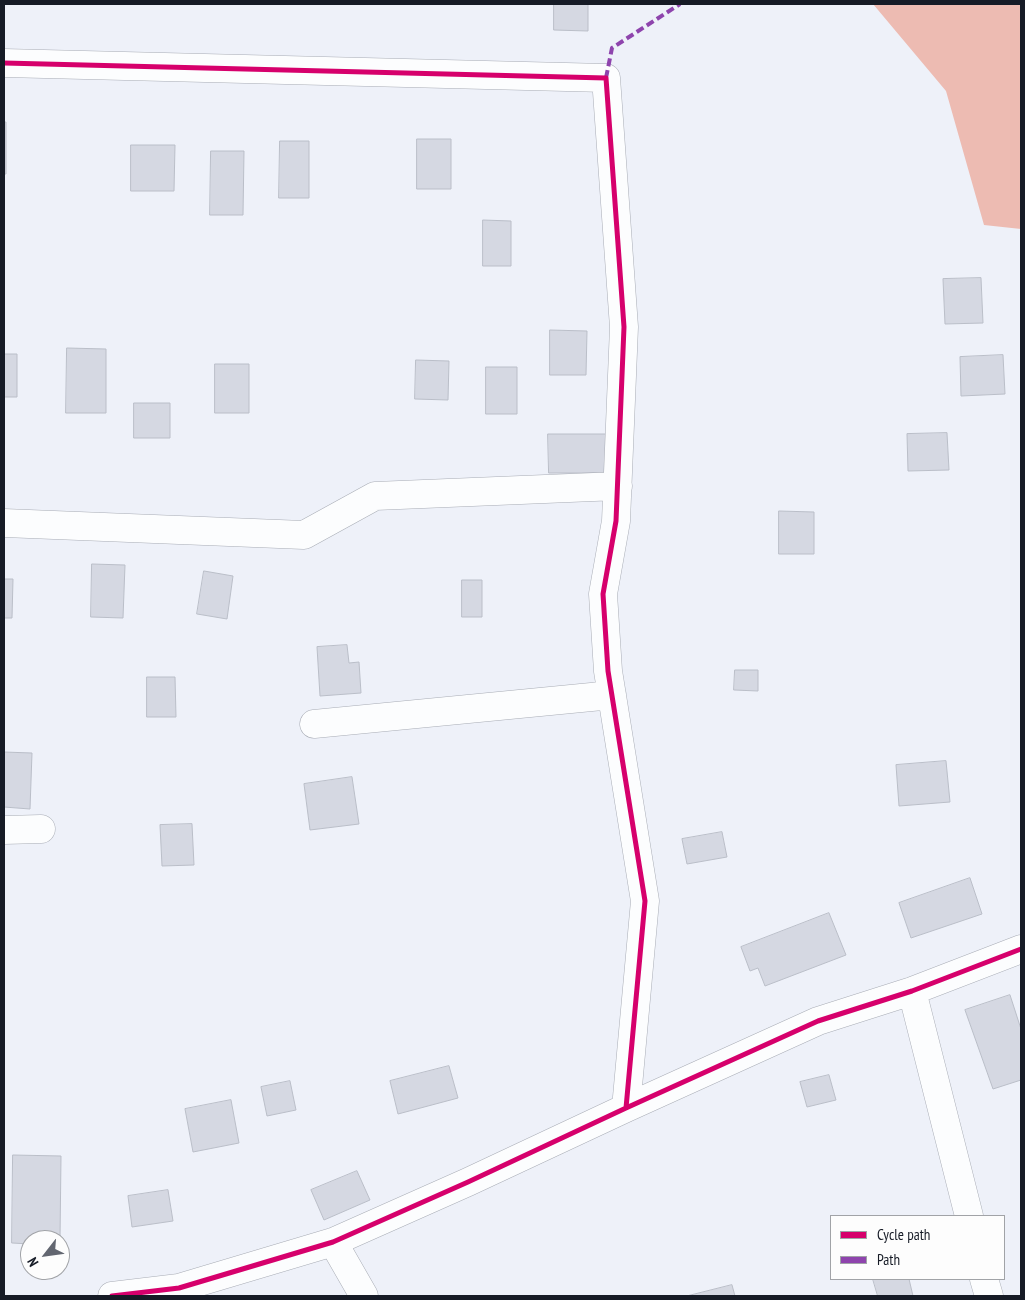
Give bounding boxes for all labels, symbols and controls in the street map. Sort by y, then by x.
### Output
legend [830,1215,1005,1280]
text: Cycle path [877,1225,930,1244]
north arrow [20,1230,70,1280]
text: Path [877,1250,900,1269]
text: N [23,1254,43,1270]

